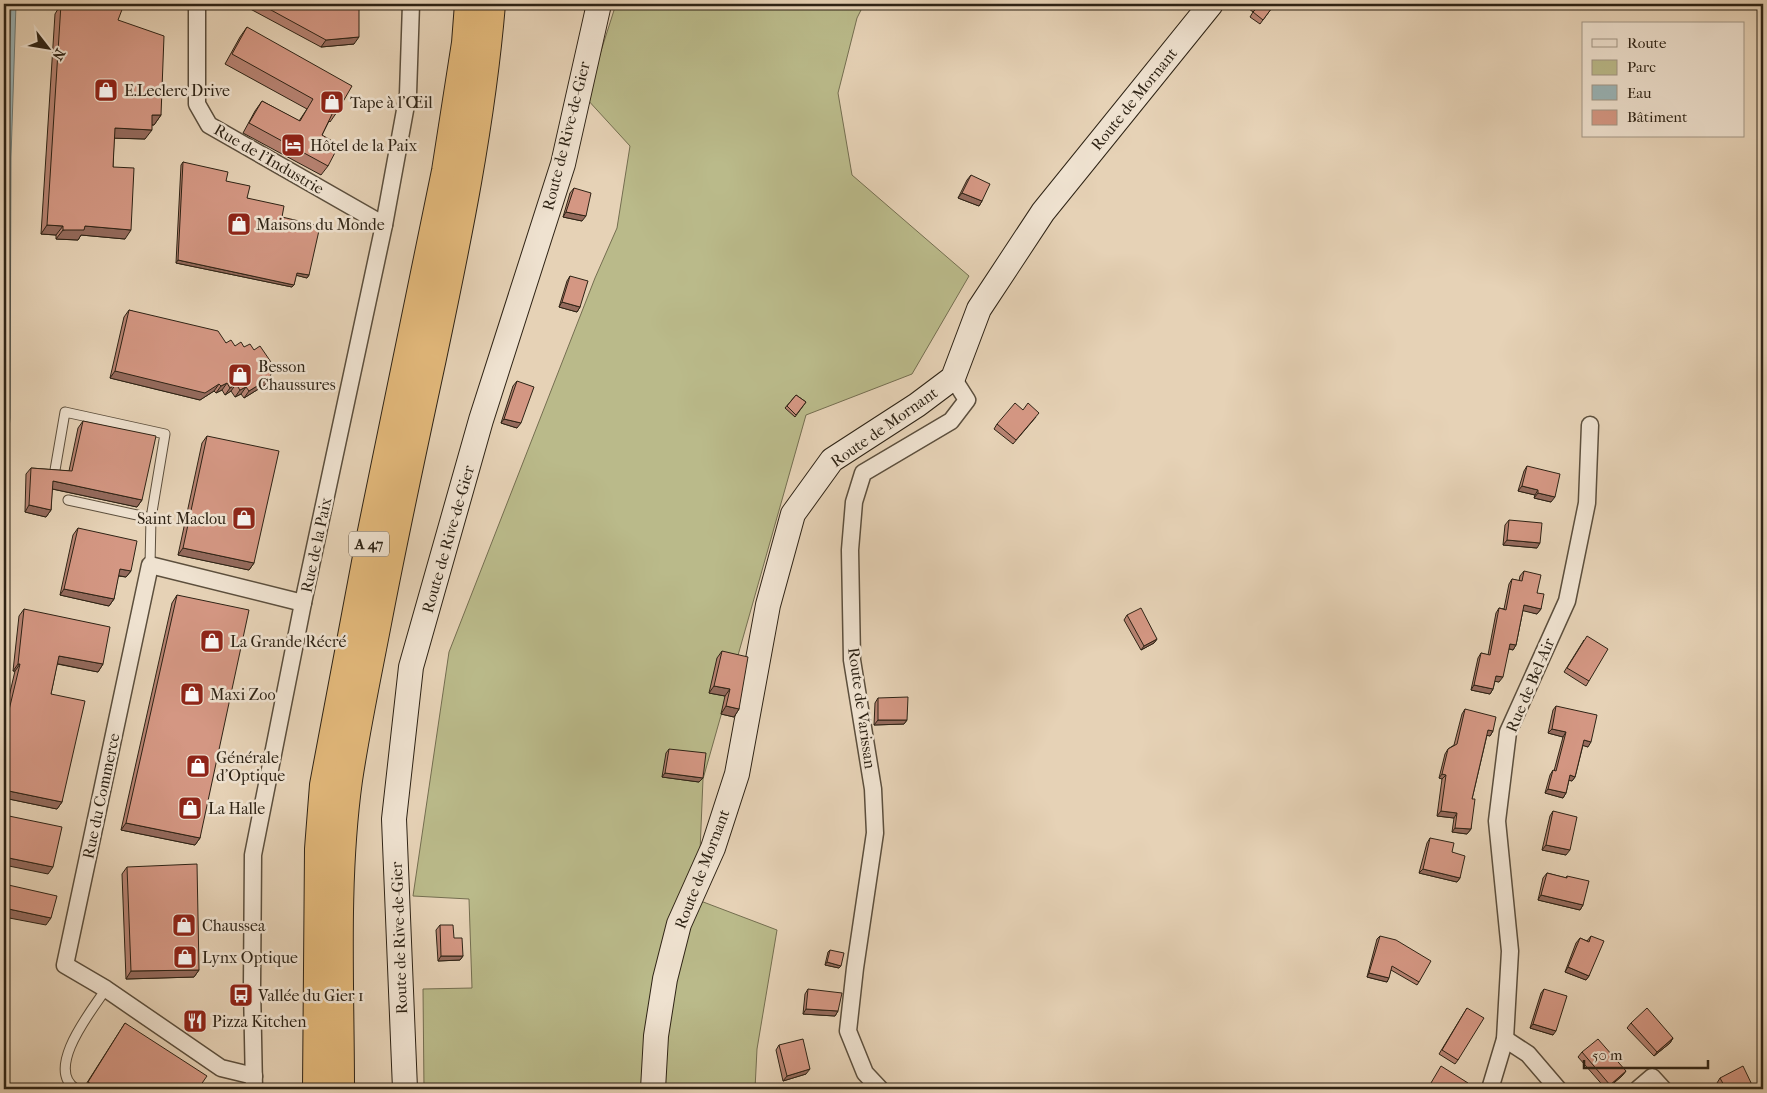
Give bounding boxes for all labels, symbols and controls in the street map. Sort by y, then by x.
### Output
north arrow [22,22,72,72]
legend [1582,22,1744,138]
text: Route [1627,34,1667,52]
street label: Route de Mornant [1087,44,1181,154]
text: N [48,46,69,64]
text: Parc [1627,58,1656,76]
street label: Route de Rive-de-Gier [538,59,594,212]
shop icon: E.Leclerc Drive [93,77,119,103]
place label: E.Leclerc Drive [124,81,230,100]
text: Eau [1627,84,1652,102]
shop icon: Tape à l'Œil [319,89,345,115]
place label: Tape à l'Œil [350,93,433,112]
text: Bâtiment [1627,108,1688,126]
street label: Rue de l'Industrie [211,120,327,198]
hotel icon: Hôtel de la Paix [280,132,306,158]
place label: Hôtel de la Paix [310,136,418,155]
shop icon: Maisons du Monde [226,211,252,237]
place label: Maisons du Monde [256,215,385,234]
place label: Besson Chaussures [258,357,336,394]
shop icon: Besson Chaussures [227,362,253,388]
street label: Route de Mornant [827,383,941,471]
street label: Route de Rive-de-Gier [418,463,478,615]
street label: Rue de la Paix [297,495,336,594]
shop icon: Saint Maclou [231,505,257,531]
place label: Saint Maclou [137,509,226,528]
road number: A 47 [349,532,389,556]
shop icon: La Grande Récré [199,628,225,654]
place label: La Grande Récré [230,632,346,651]
street label: Rue de Bel-Air [1502,635,1558,735]
street label: Route de Varissan [844,646,880,771]
shop icon: Maxi Zoo [179,681,205,707]
place label: Maxi Zoo [210,685,276,704]
street label: Rue du Commerce [78,731,124,860]
place label: Générale d'Optique [216,748,285,785]
shop icon: Générale d'Optique [185,753,211,779]
shop icon: La Halle [177,795,203,821]
place label: La Halle [208,799,265,818]
street label: Route de Mornant [671,806,734,931]
street label: Route de Rive-de-Gier [387,861,411,1015]
shop icon: Chaussea [171,912,197,938]
place label: Chaussea [202,916,266,935]
shop icon: Lynx Optique [172,944,198,970]
place label: Lynx Optique [202,948,298,967]
bus stop icon: Vallée du Gier 1 [228,982,254,1008]
place label: Vallée du Gier 1 [257,986,364,1005]
restaurant icon: Pizza Kitchen [182,1008,208,1034]
place label: Pizza Kitchen [212,1012,307,1031]
scale bar [1584,1038,1708,1070]
text: 50 m [1592,1046,1623,1064]

